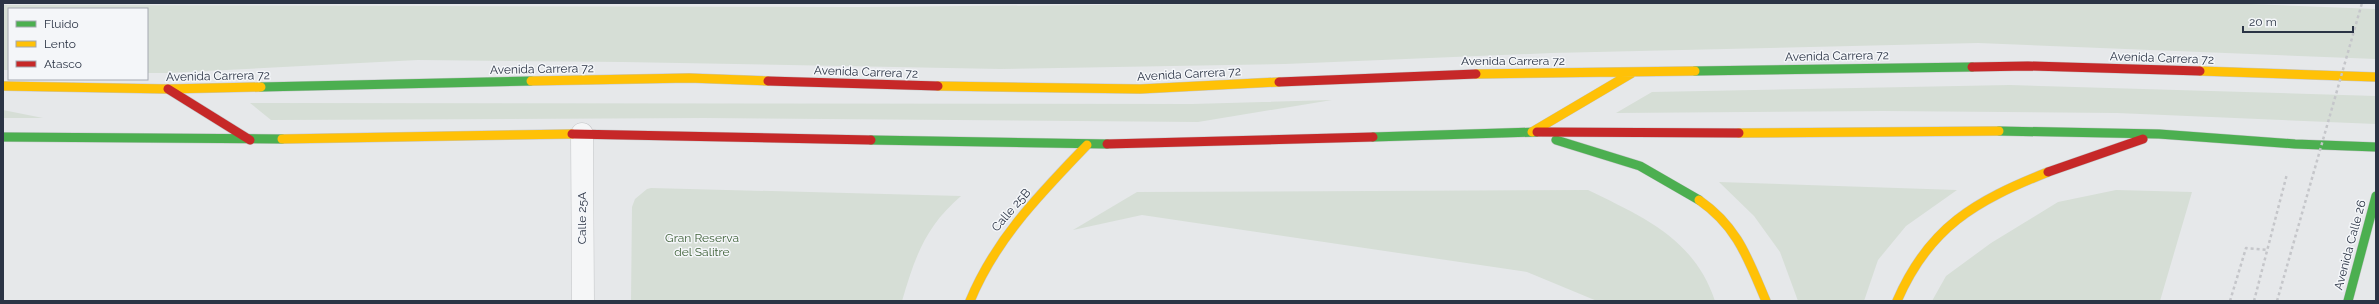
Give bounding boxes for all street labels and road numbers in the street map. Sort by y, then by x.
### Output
street label: Avenida Carrera 72 [1785,48,1889,64]
street label: Avenida Carrera 72 [2110,49,2214,67]
street label: Avenida Carrera 72 [1461,54,1565,68]
street label: Avenida Carrera 72 [490,61,594,77]
street label: Avenida Carrera 72 [814,63,918,81]
street label: Avenida Carrera 72 [1137,64,1241,84]
street label: Avenida Carrera 72 [166,68,270,84]
street label: Calle 25B [989,186,1033,234]
street label: Calle 25A [575,192,589,244]
street label: Avenida Calle 26 [2331,199,2369,291]

